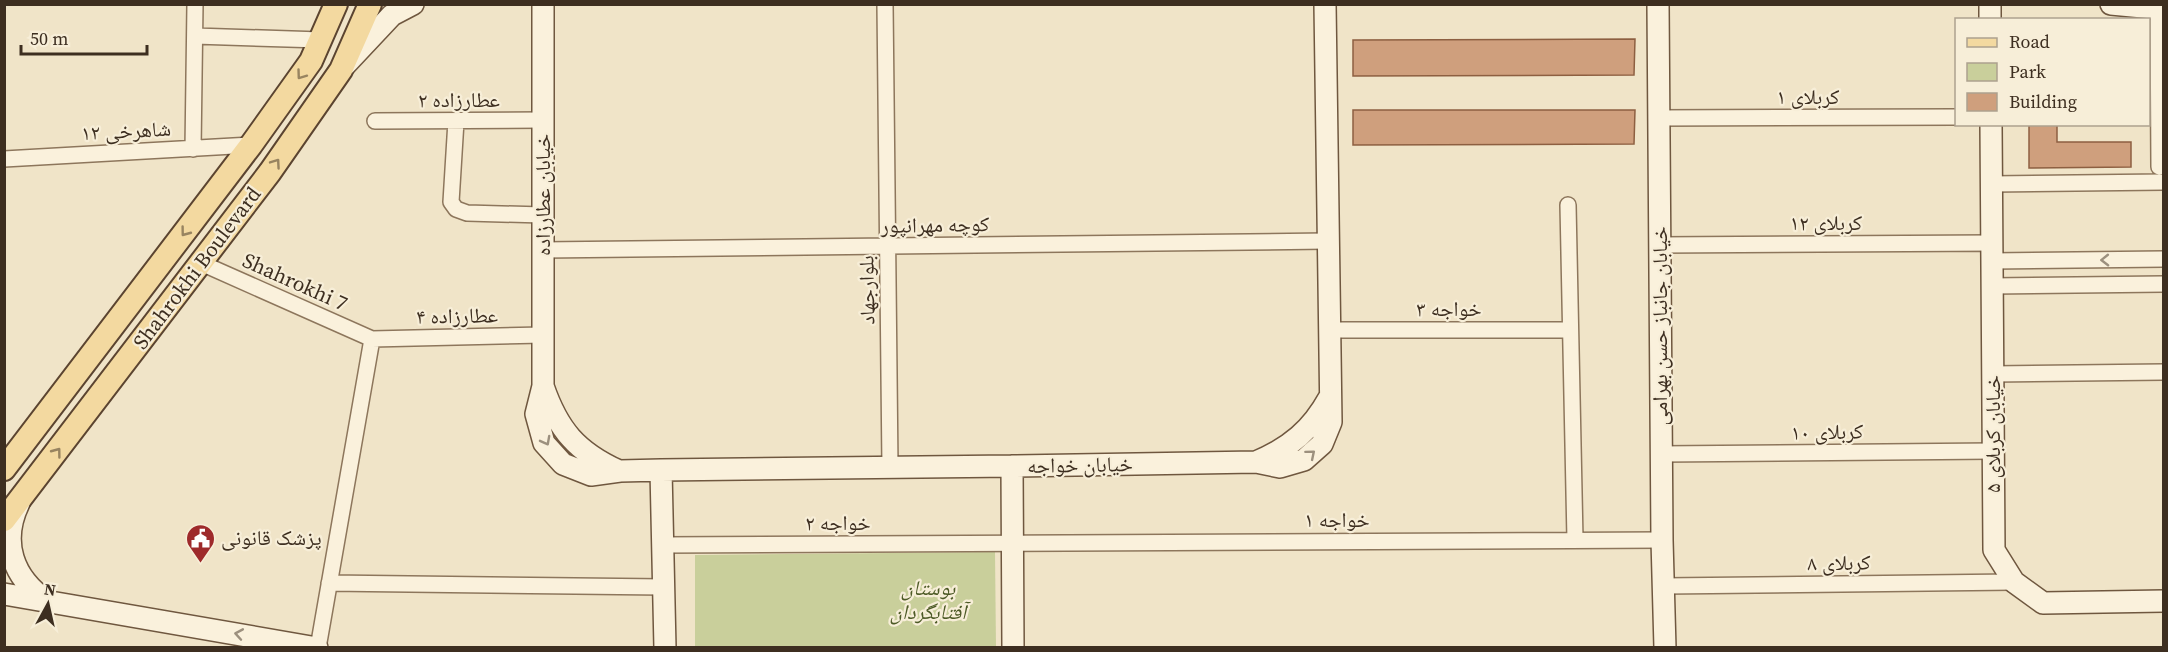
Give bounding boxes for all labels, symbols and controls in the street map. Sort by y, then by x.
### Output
scale bar [21,18,147,56]
legend [1955,18,2150,126]
text: 50 m [30,26,68,51]
text: Road [2009,29,2050,54]
text: Park [2009,59,2046,84]
one-way arrow [297,69,308,80]
street label: کربلای ۱ [1776,82,1840,111]
street label: عطارزاده ۲ [418,85,500,114]
text: Building [2009,89,2077,114]
street label: شاهرخی ۱۲ [80,114,172,147]
street label: خیابان عطارزاده [528,134,557,256]
one-way arrow [269,159,280,170]
street label: Shahrokhi Boulevard [126,180,267,355]
street label: کربلای ۱۲ [1790,208,1863,237]
street label: کوچه مهرانپور [879,209,990,240]
one-way arrow [181,225,192,236]
street label: خیابان جانباز حسن بهرامی [1645,226,1674,426]
street label: Shahrokhi 7 [238,245,352,318]
one-way arrow [2101,254,2110,266]
street label: بلوارجهاد [851,255,882,325]
street label: خواجه ۳ [1416,294,1482,323]
street label: عطارزاده ۴ [416,300,499,331]
street label: خیابان کربلای ۵ [1978,375,2007,493]
street label: کربلای ۱۰ [1790,416,1864,447]
one-way arrow [538,435,550,446]
one-way arrow [49,448,60,459]
street label: خیابان خواجه [1027,449,1133,480]
one-way arrow [1304,450,1315,461]
street label: خواجه ۱ [1304,505,1370,534]
street label: خواجه ۲ [805,508,871,537]
public building icon: پزشک قانونی [184,522,216,564]
place label: پزشک قانونی [221,523,322,552]
street label: کربلای ۸ [1807,547,1871,578]
park label: بوستان آفتابگردان [890,573,971,626]
north arrow [18,574,78,634]
text: N [43,577,58,601]
one-way arrow [234,628,244,641]

